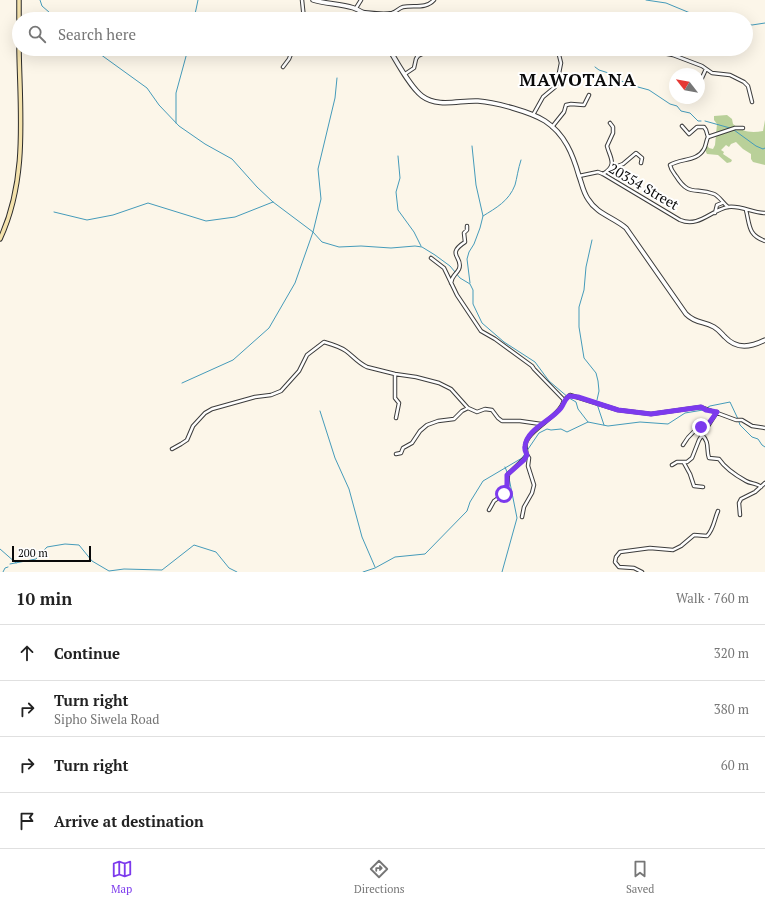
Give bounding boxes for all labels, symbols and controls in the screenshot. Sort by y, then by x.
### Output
search box [12,12,753,56]
icon: search [26,23,48,45]
text: Search here [58,24,136,44]
district label: MAWOTANA [519,67,637,91]
north arrow [669,68,705,104]
street label: 20354 Street [605,158,683,214]
route end [692,418,710,436]
route start [495,485,513,503]
scale bar [12,544,91,563]
text: 200 m [18,546,48,560]
text: 10 min [16,587,72,610]
text: Walk · 760 m [676,589,749,607]
icon: ahead [16,642,38,664]
text: Continue [54,643,120,663]
text: 320 m [714,644,749,662]
text: Turn right [54,690,129,710]
icon: right [16,698,38,720]
text: 380 m [714,700,749,718]
text: Sipho Siwela Road [54,710,160,728]
icon: right [16,754,38,776]
text: Turn right [54,755,129,775]
text: 60 m [721,756,749,774]
icon: arrive [16,810,38,832]
text: Arrive at destination [54,811,204,831]
tab: Map [111,858,133,896]
tab: Directions [354,858,405,896]
tab: Saved [626,858,654,896]

